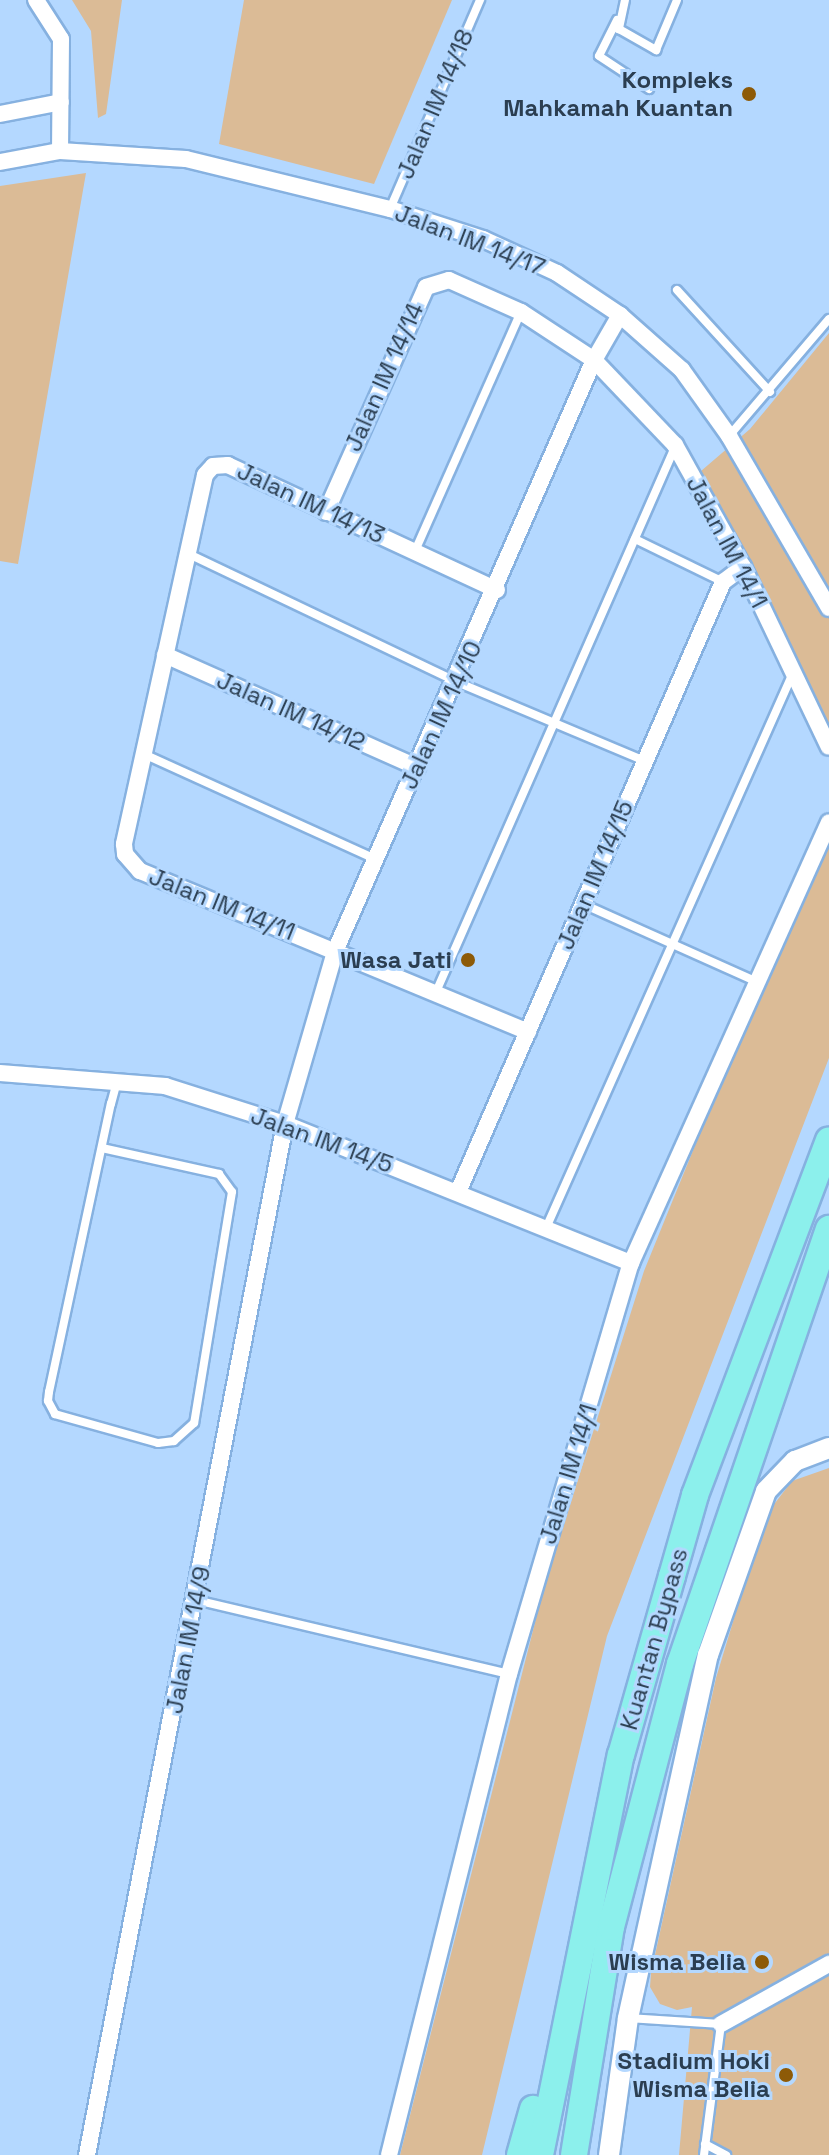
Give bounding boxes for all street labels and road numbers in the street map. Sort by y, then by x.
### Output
street label: Jalan IM 14/18 [391,25,479,183]
street label: Jalan IM 14/17 [391,198,549,282]
street label: Jalan IM 14/14 [338,298,430,456]
street label: Jalan IM 14/13 [233,456,389,550]
street label: Jalan IM 14/1 [680,471,774,613]
street label: Jalan IM 14/10 [394,636,488,794]
street label: Jalan IM 14/12 [212,665,370,757]
street label: Jalan IM 14/15 [551,796,639,954]
street label: Jalan IM 14/11 [145,862,299,946]
street label: Jalan IM 14/5 [247,1101,397,1179]
street label: Jalan IM 14/1 [533,1401,603,1547]
street label: Kuantan Bypass [614,1545,694,1733]
street label: Jalan IM 14/9 [160,1564,216,1716]

